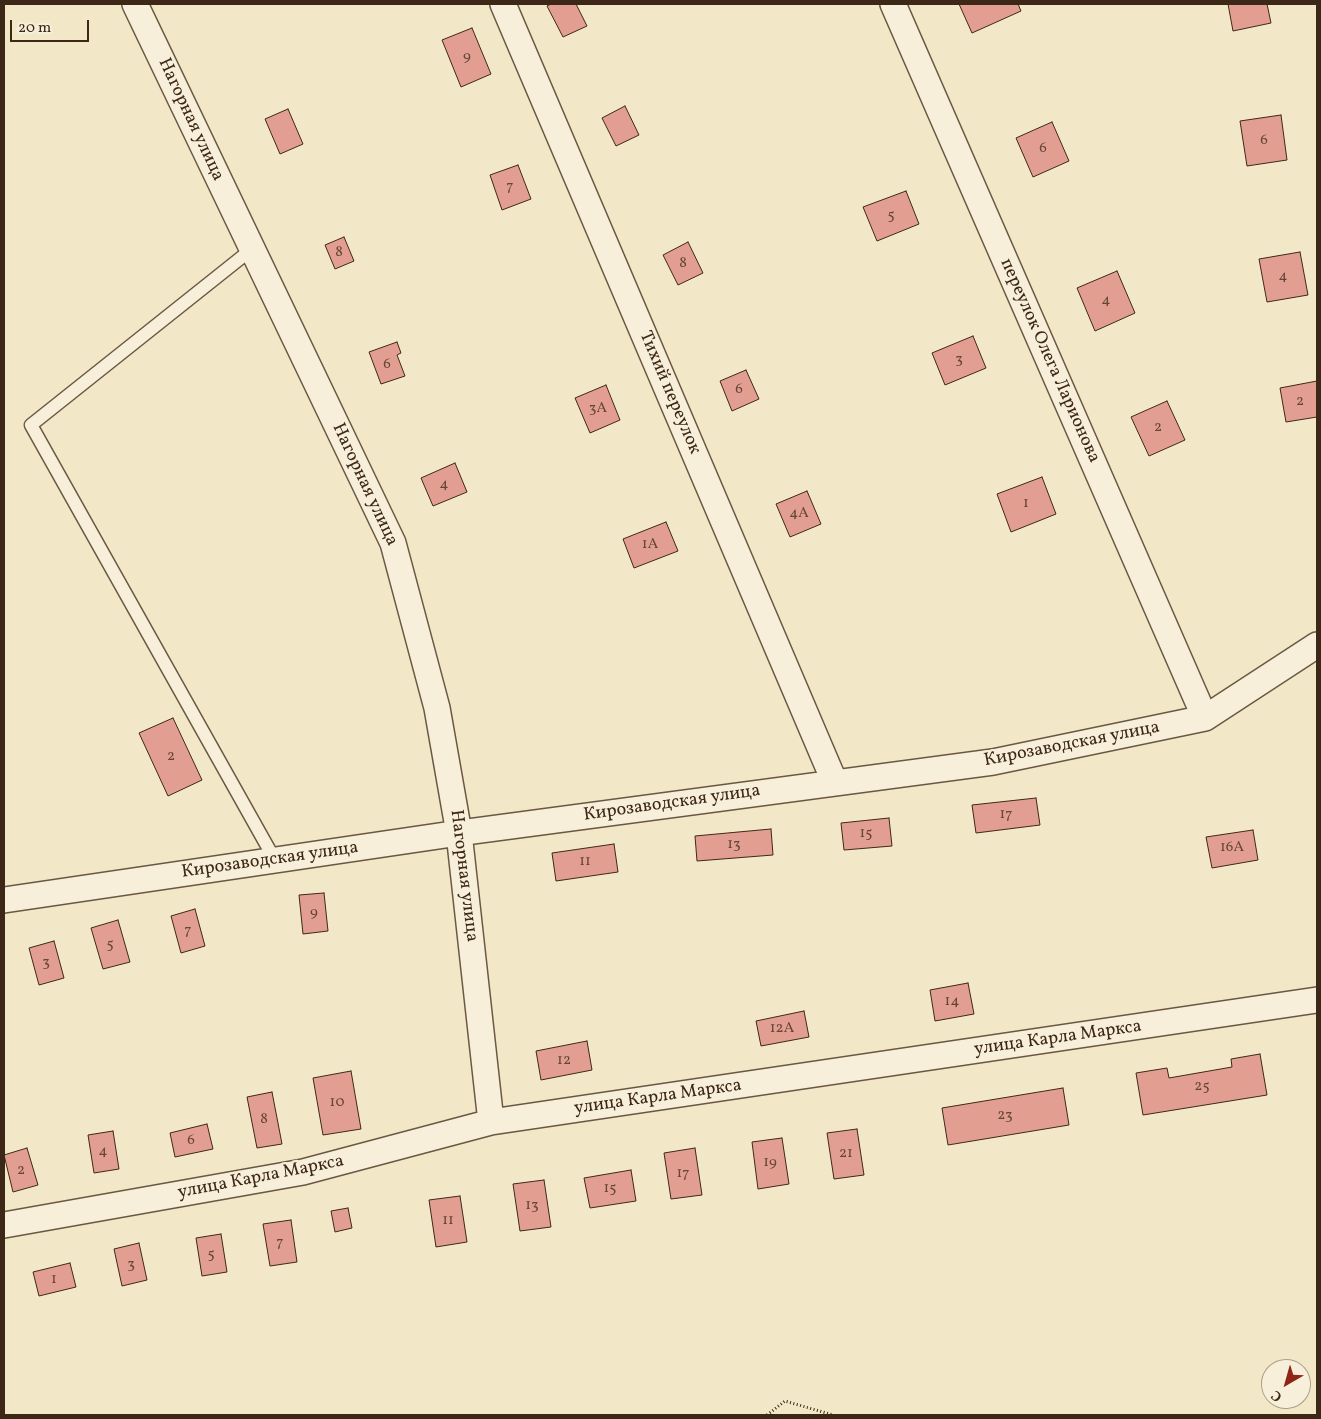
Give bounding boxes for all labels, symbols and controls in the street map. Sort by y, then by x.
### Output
scale bar [12,10,91,42]
text: 20 m [18,18,51,39]
house number: 9 [463,48,471,66]
street label: Нагорная улица [152,55,228,185]
house number: 6 [1260,132,1268,150]
house number: 6 [1039,140,1047,158]
house number: 7 [506,178,514,196]
house number: 5 [887,207,895,225]
house number: 8 [335,244,343,262]
house number: 8 [679,255,687,273]
street label: переулок Олега Ларионова [994,255,1104,467]
house number: 4 [1279,268,1287,286]
house number: 4 [1102,292,1110,310]
street label: Тихий переулок [633,328,705,458]
house number: 3 [955,351,963,369]
house number: 6 [383,356,391,374]
house number: 6 [735,381,743,399]
house number: 2 [1296,393,1304,411]
house number: 3А [589,400,607,418]
house number: 2 [1154,419,1162,437]
street label: Нагорная улица [326,420,402,550]
house number: 4 [440,476,448,494]
house number: 1 [1023,495,1029,513]
house number: 4А [789,505,809,523]
house number: 1А [642,536,658,554]
street label: Кирозаводская улица [982,717,1162,773]
house number: 2 [167,748,175,766]
street label: Кирозаводская улица [582,781,762,827]
house number: 17 [999,806,1013,824]
street label: Нагорная улица [444,809,482,943]
house number: 15 [859,825,873,843]
house number: 13 [727,836,741,854]
street label: Кирозаводская улица [180,838,360,884]
house number: 16А [1220,839,1244,857]
house number: 11 [579,853,591,871]
house number: 9 [310,904,318,922]
house number: 7 [184,922,192,940]
house number: 5 [106,936,114,954]
house number: 3 [42,954,50,972]
house number: 14 [945,993,959,1011]
street label: улица Карла Маркса [973,1017,1143,1061]
house number: 12А [770,1020,794,1038]
house number: 12 [557,1052,571,1070]
street label: улица Карла Маркса [573,1076,743,1120]
house number: 25 [1194,1078,1210,1096]
house number: 10 [330,1094,344,1112]
house number: 23 [997,1107,1013,1125]
house number: 8 [260,1111,268,1129]
house number: 6 [187,1132,195,1150]
house number: 4 [99,1143,107,1161]
house number: 21 [839,1145,853,1163]
street label: улица Карла Маркса [176,1151,346,1205]
house number: 19 [763,1154,777,1172]
house number: 2 [17,1162,25,1180]
house number: 17 [676,1165,690,1183]
house number: 15 [603,1180,617,1198]
house number: 13 [525,1197,539,1215]
house number: 11 [442,1212,454,1230]
house number: 7 [276,1234,284,1252]
house number: 5 [207,1246,215,1264]
house number: 3 [127,1256,135,1274]
house number: 1 [51,1271,57,1289]
north arrow [1261,1359,1311,1409]
text: С [1268,1385,1286,1406]

